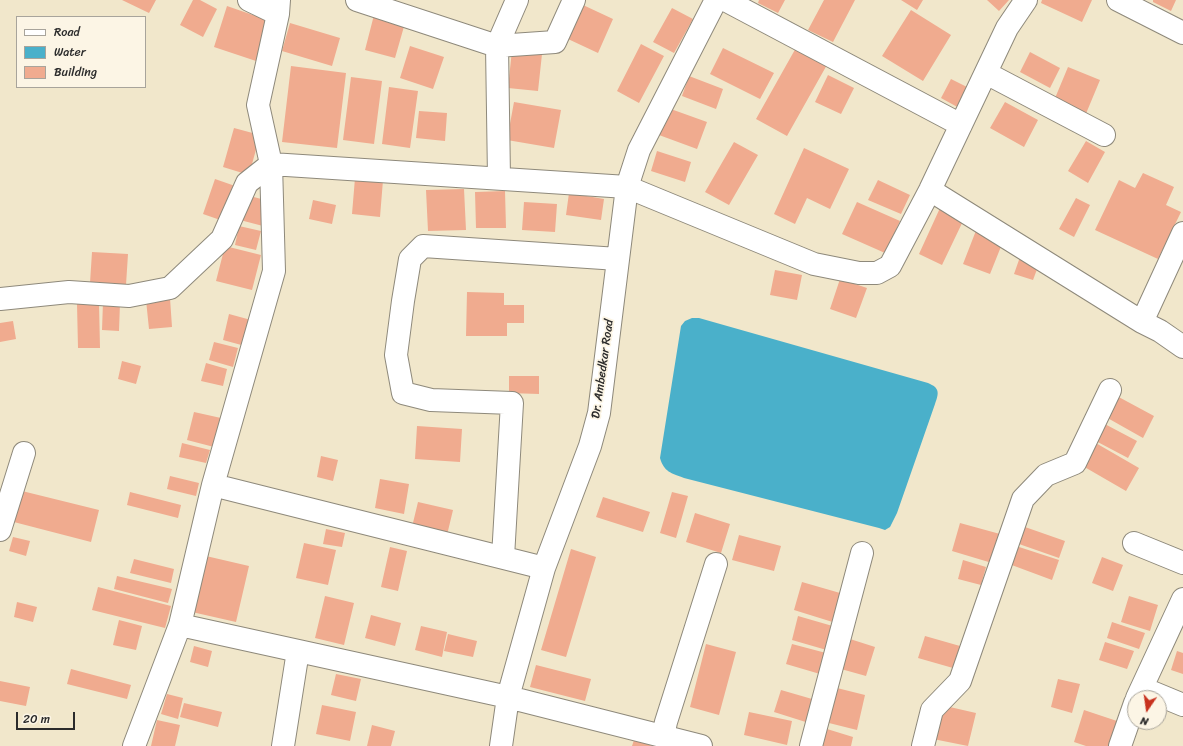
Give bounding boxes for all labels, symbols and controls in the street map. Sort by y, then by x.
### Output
legend [16,16,146,88]
text: Road [54,21,80,43]
text: Water [54,41,86,63]
text: Building [54,61,97,83]
street label: Dr. Ambedkar Road [589,318,617,420]
north arrow [1127,690,1167,730]
scale bar [18,704,77,730]
text: 20 m [23,708,50,730]
text: N [1139,711,1150,731]

